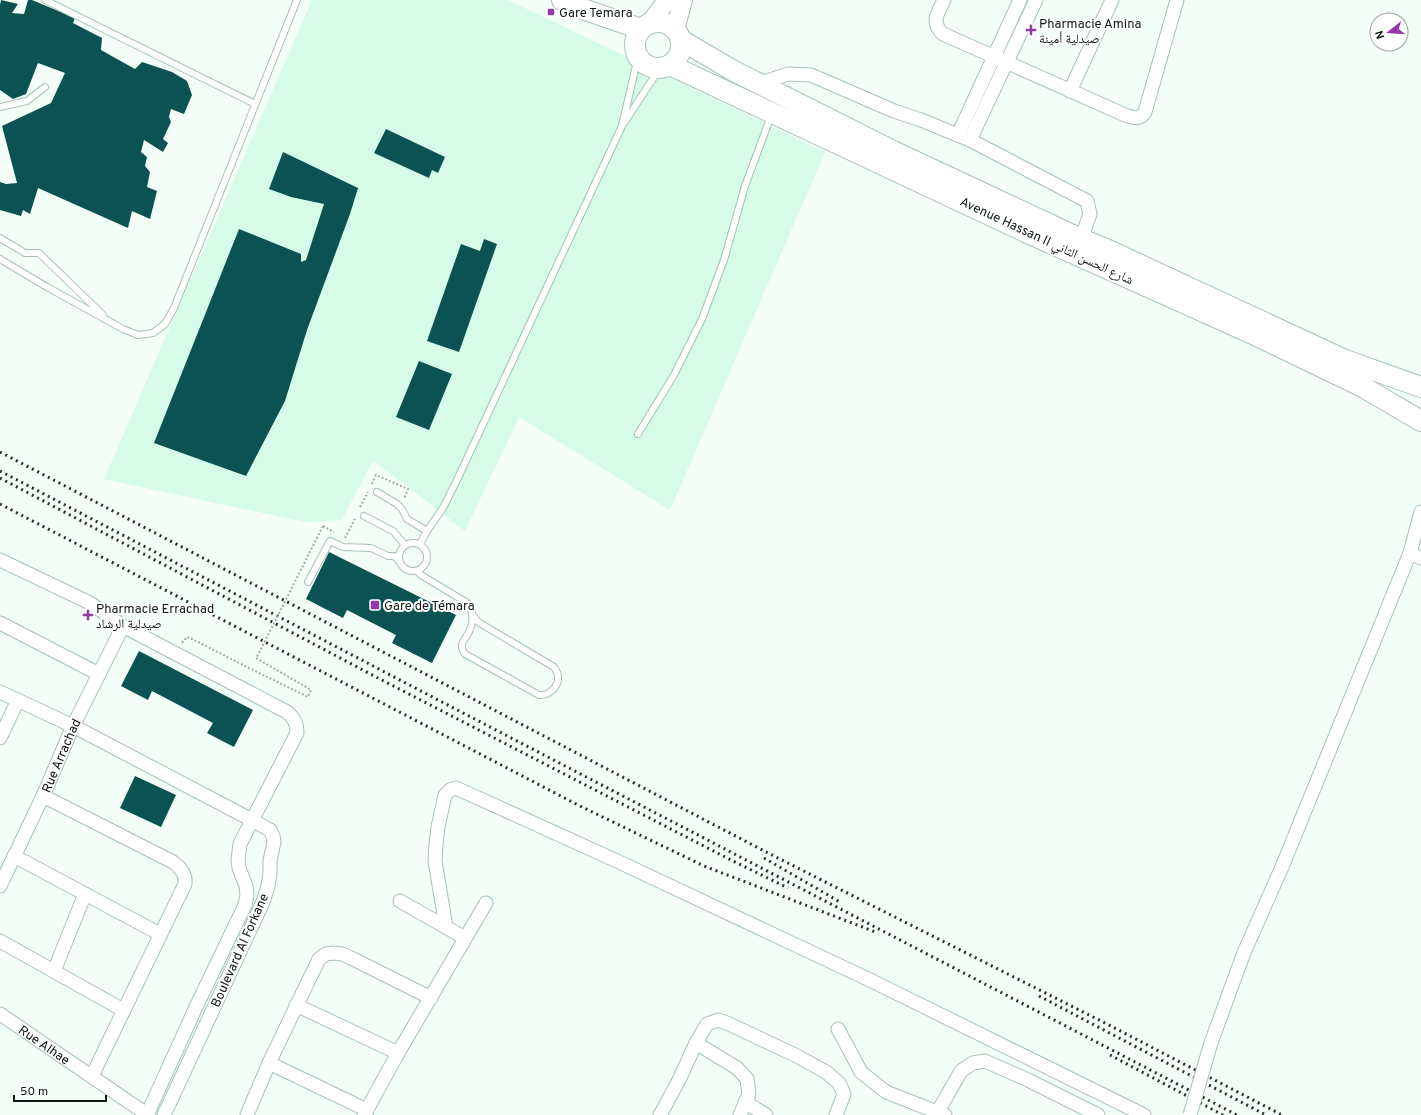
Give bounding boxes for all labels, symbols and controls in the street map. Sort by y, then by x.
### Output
place label: Gare Temara [559,6,632,22]
marker: Gare Temara [546,7,556,17]
north arrow [1369,12,1409,52]
place label: Pharmacie Amina صيدلية أمينة [1039,17,1141,48]
marker: Pharmacie Amina صيدلية أمينة [1026,25,1036,35]
text: N [1373,29,1388,40]
street label: Avenue Hassan II شارع الحسن الثاني [956,194,1136,290]
marker: Gare de Témara [369,599,381,611]
place label: Gare de Témara [384,599,475,615]
place label: Pharmacie Errachad صيدلية الرشاد [96,602,214,633]
marker: Pharmacie Errachad صيدلية الرشاد [83,610,93,620]
street label: Rue Arrachad [39,716,85,796]
street label: Boulevard Al Forkane [208,891,273,1010]
street label: Rue Alhae [15,1023,72,1069]
scale bar [14,1077,106,1103]
text: 50 m [20,1084,48,1100]

